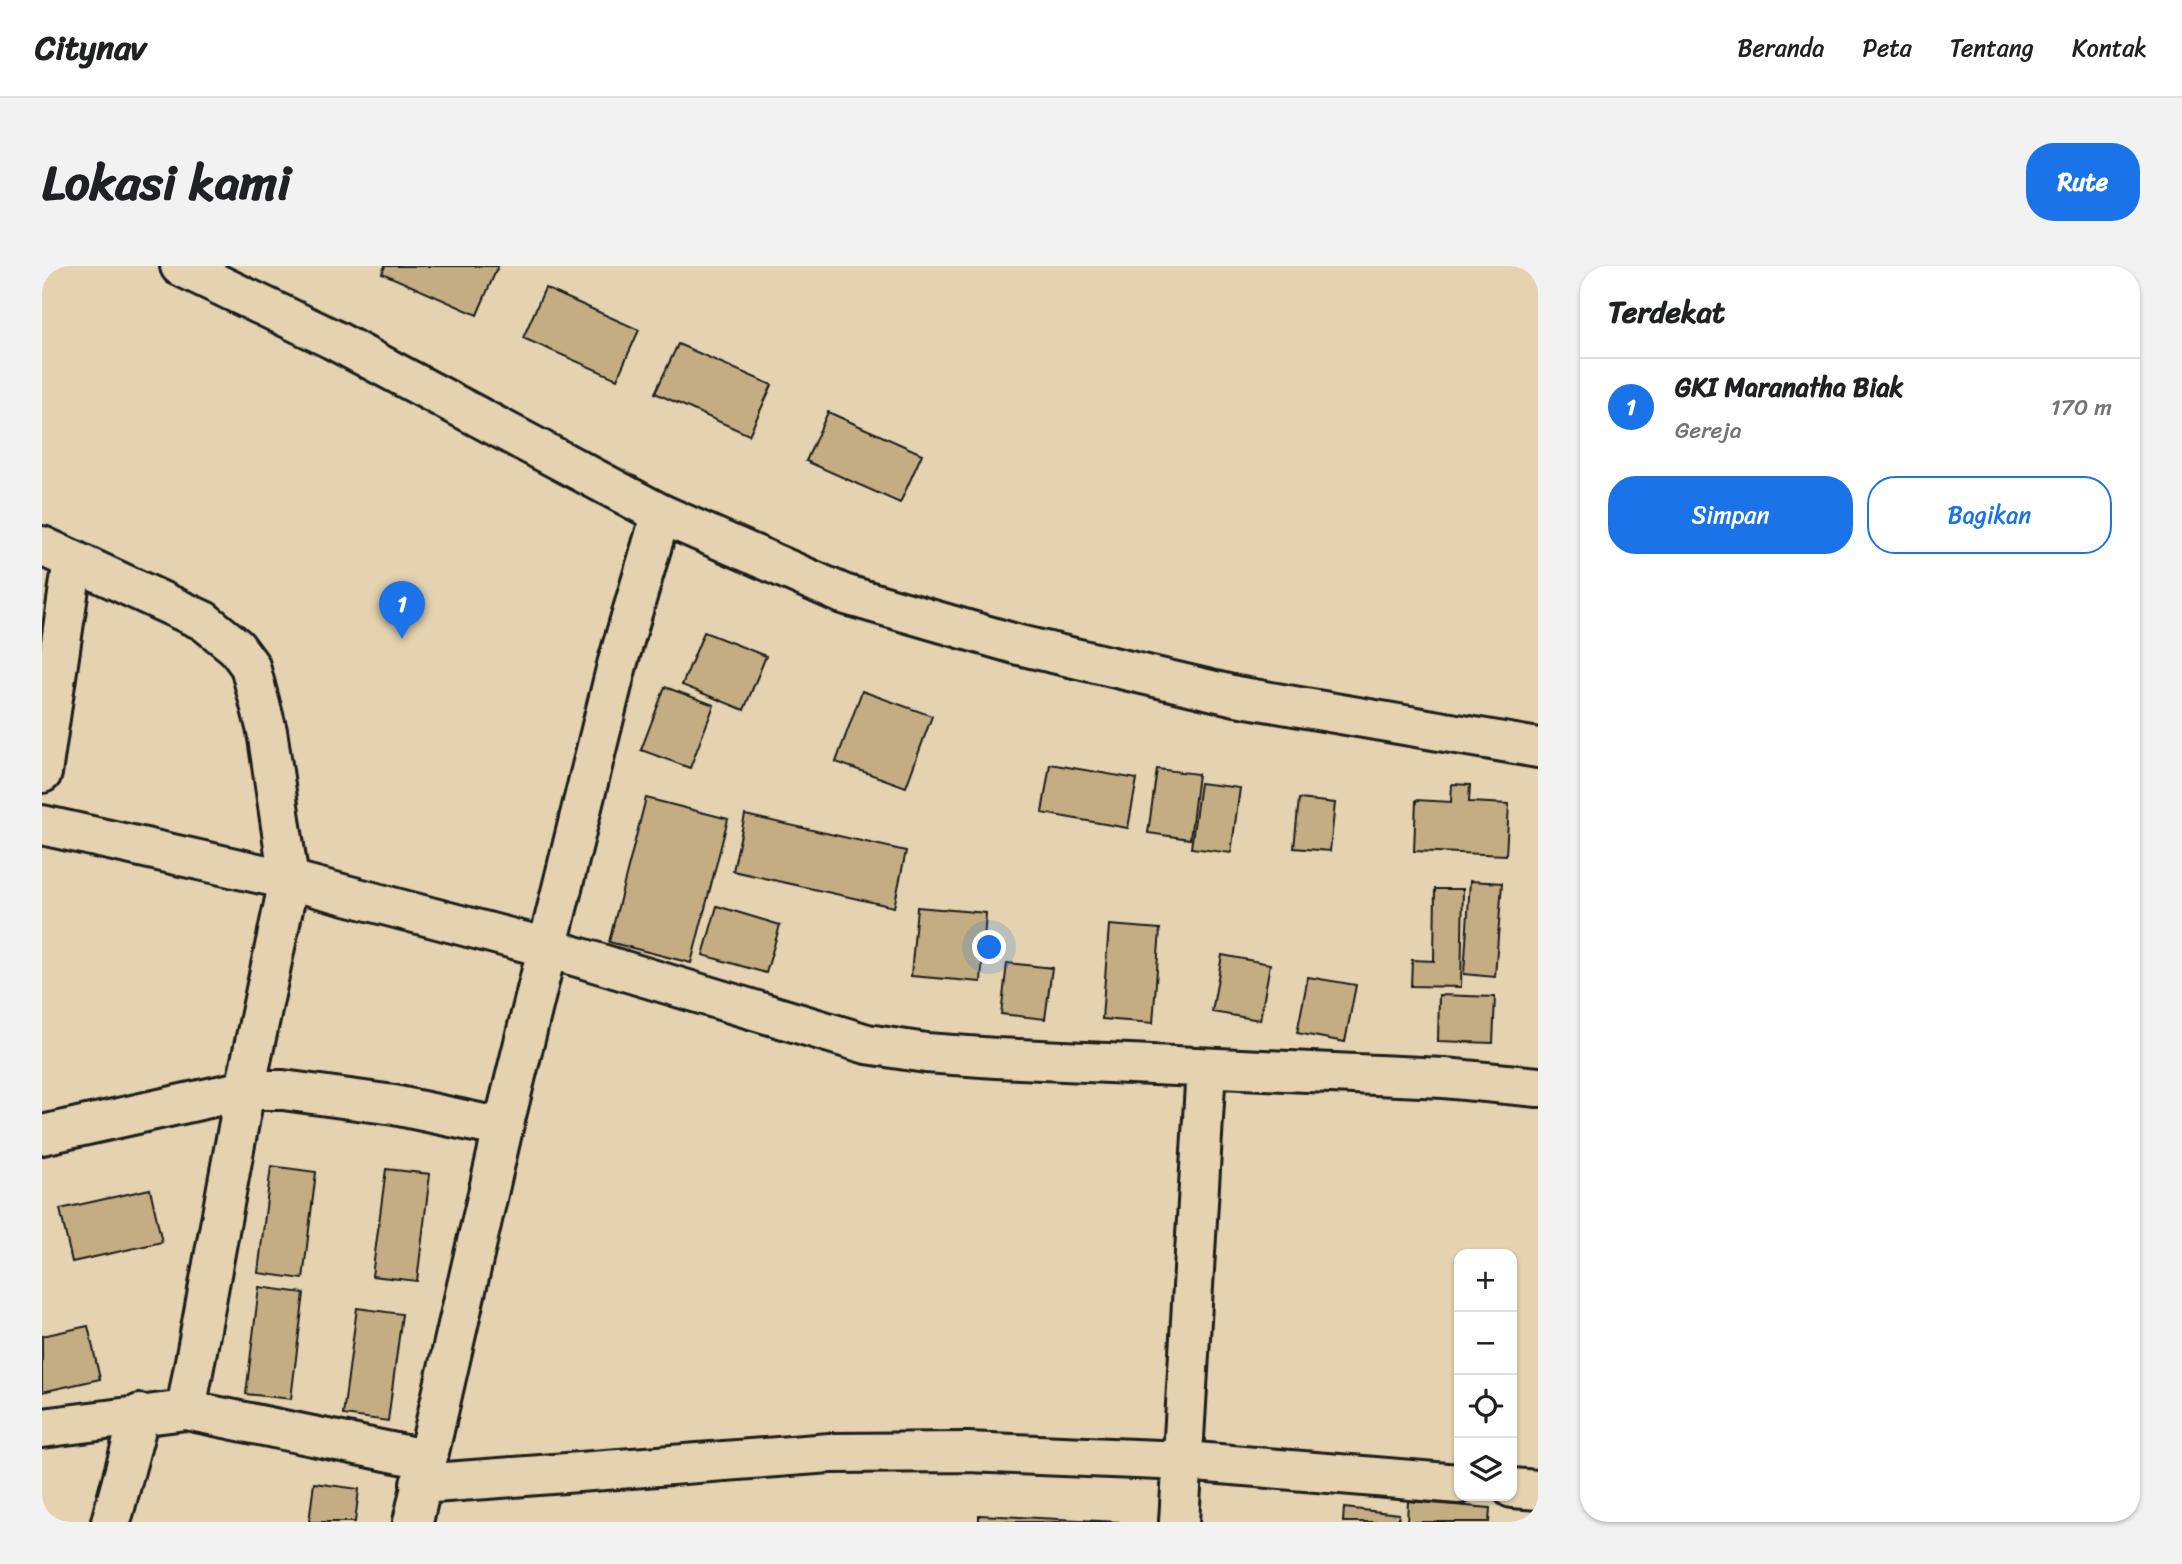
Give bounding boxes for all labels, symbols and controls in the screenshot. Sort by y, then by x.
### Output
text: Citynav [35,19,146,77]
text: Beranda [1737,27,1824,69]
text: Peta [1862,27,1912,69]
text: Tentang [1950,27,2034,69]
text: Kontak [2072,27,2147,69]
text: Lokasi kami [42,139,291,226]
button: Rute [2026,143,2140,221]
text: Terdekat [1608,285,1725,339]
text: GKI Maranatha Biak [1675,364,1903,410]
text: 1 [1626,387,1636,428]
text: 170 m [2051,387,2112,428]
text: Gereja [1675,410,1741,451]
button: Simpan [1608,476,1853,554]
button: Bagikan [1867,476,2112,554]
pin: 1 [379,581,425,639]
your location [972,930,1006,964]
map controls [1454,1249,1517,1501]
button: + [1454,1249,1517,1312]
button: − [1454,1312,1517,1375]
button: locate [1454,1375,1517,1438]
button: layers [1454,1438,1517,1501]

